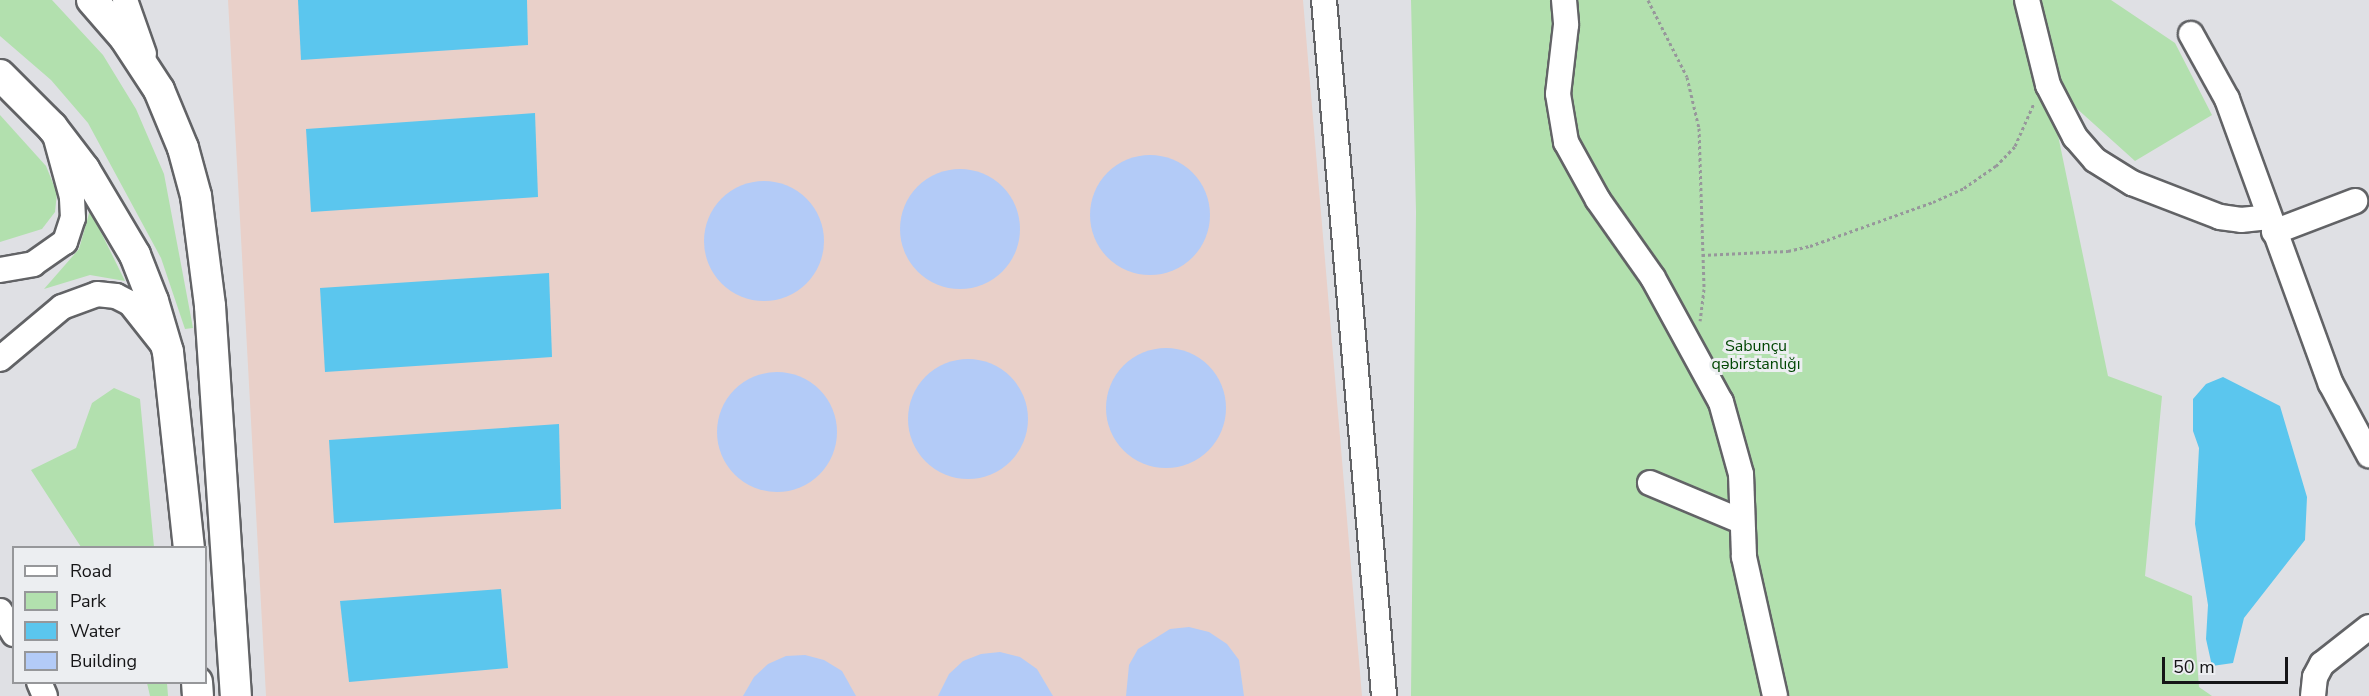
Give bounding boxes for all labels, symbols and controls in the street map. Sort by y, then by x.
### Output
park label: Sabunçu qəbirstanlığı [1712,336,1800,374]
legend [12,546,207,684]
text: Road [70,559,112,583]
text: Park [70,589,106,613]
text: Water [70,619,121,643]
scale bar [2165,645,2291,683]
text: Building [70,649,137,673]
text: 50 m [2173,655,2215,679]

